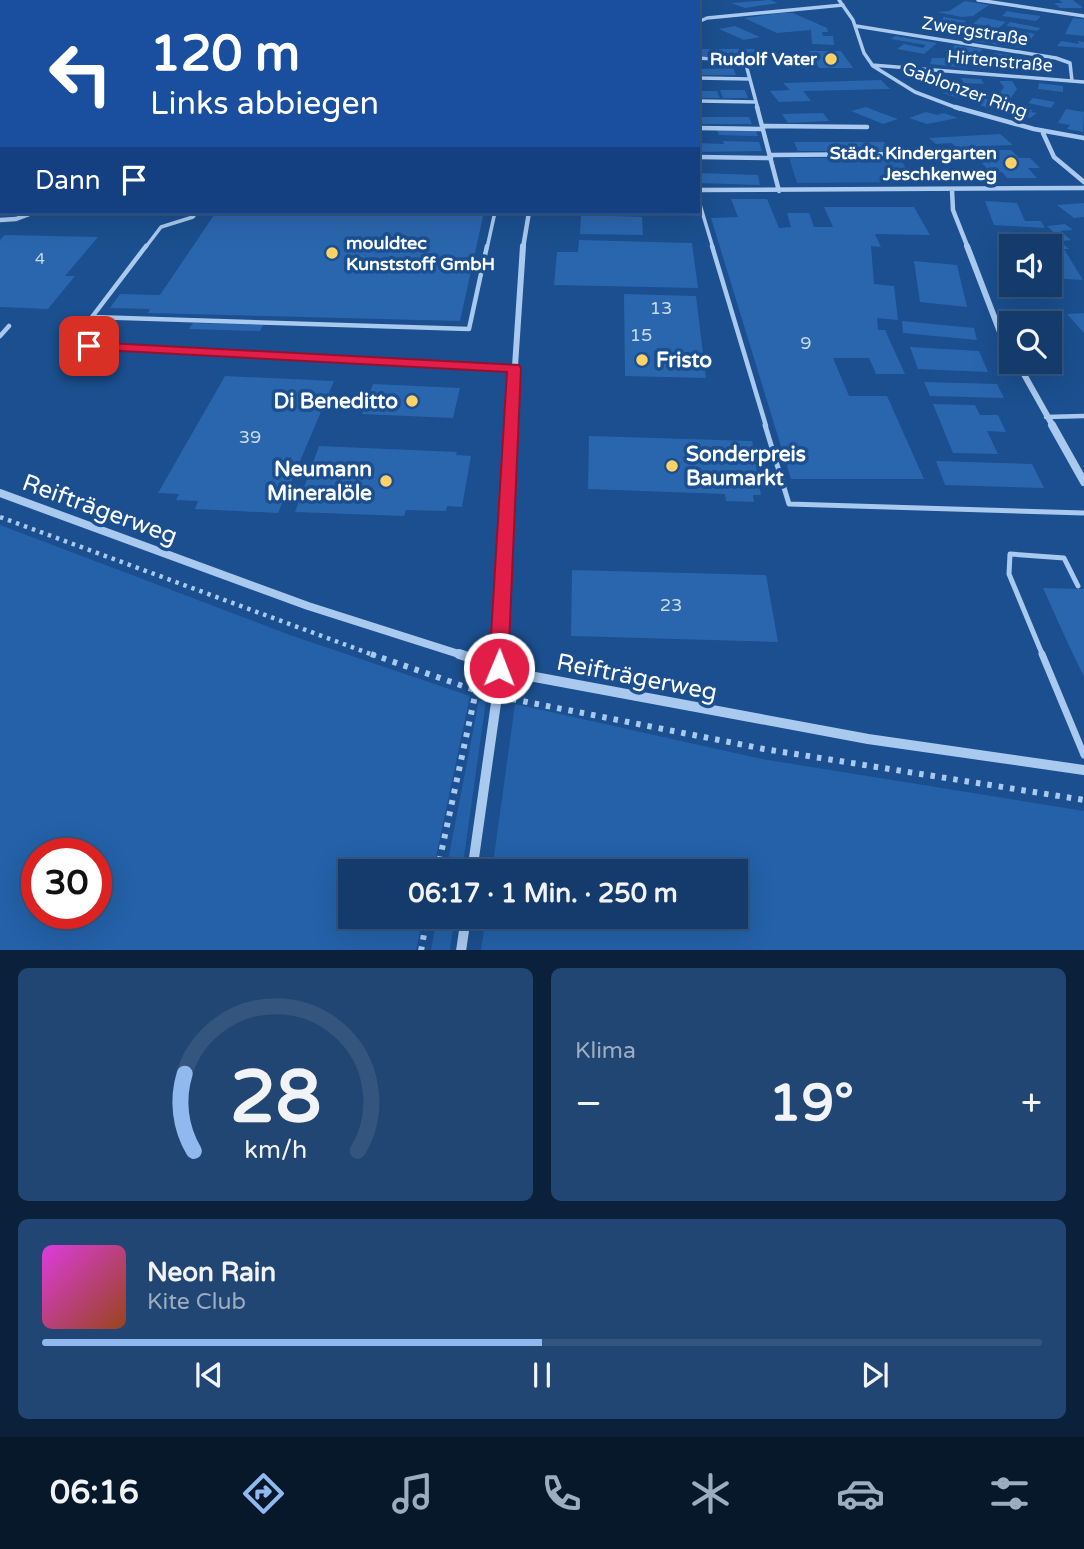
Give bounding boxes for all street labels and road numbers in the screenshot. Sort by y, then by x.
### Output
street label: Zwergstraße [920,12,1030,50]
street label: Hirtenstraße [946,45,1054,77]
street label: Gablonzer Ring [899,57,1031,123]
street label: Reifträgerweg [18,468,181,551]
street label: Reifträgerweg [554,648,720,707]

